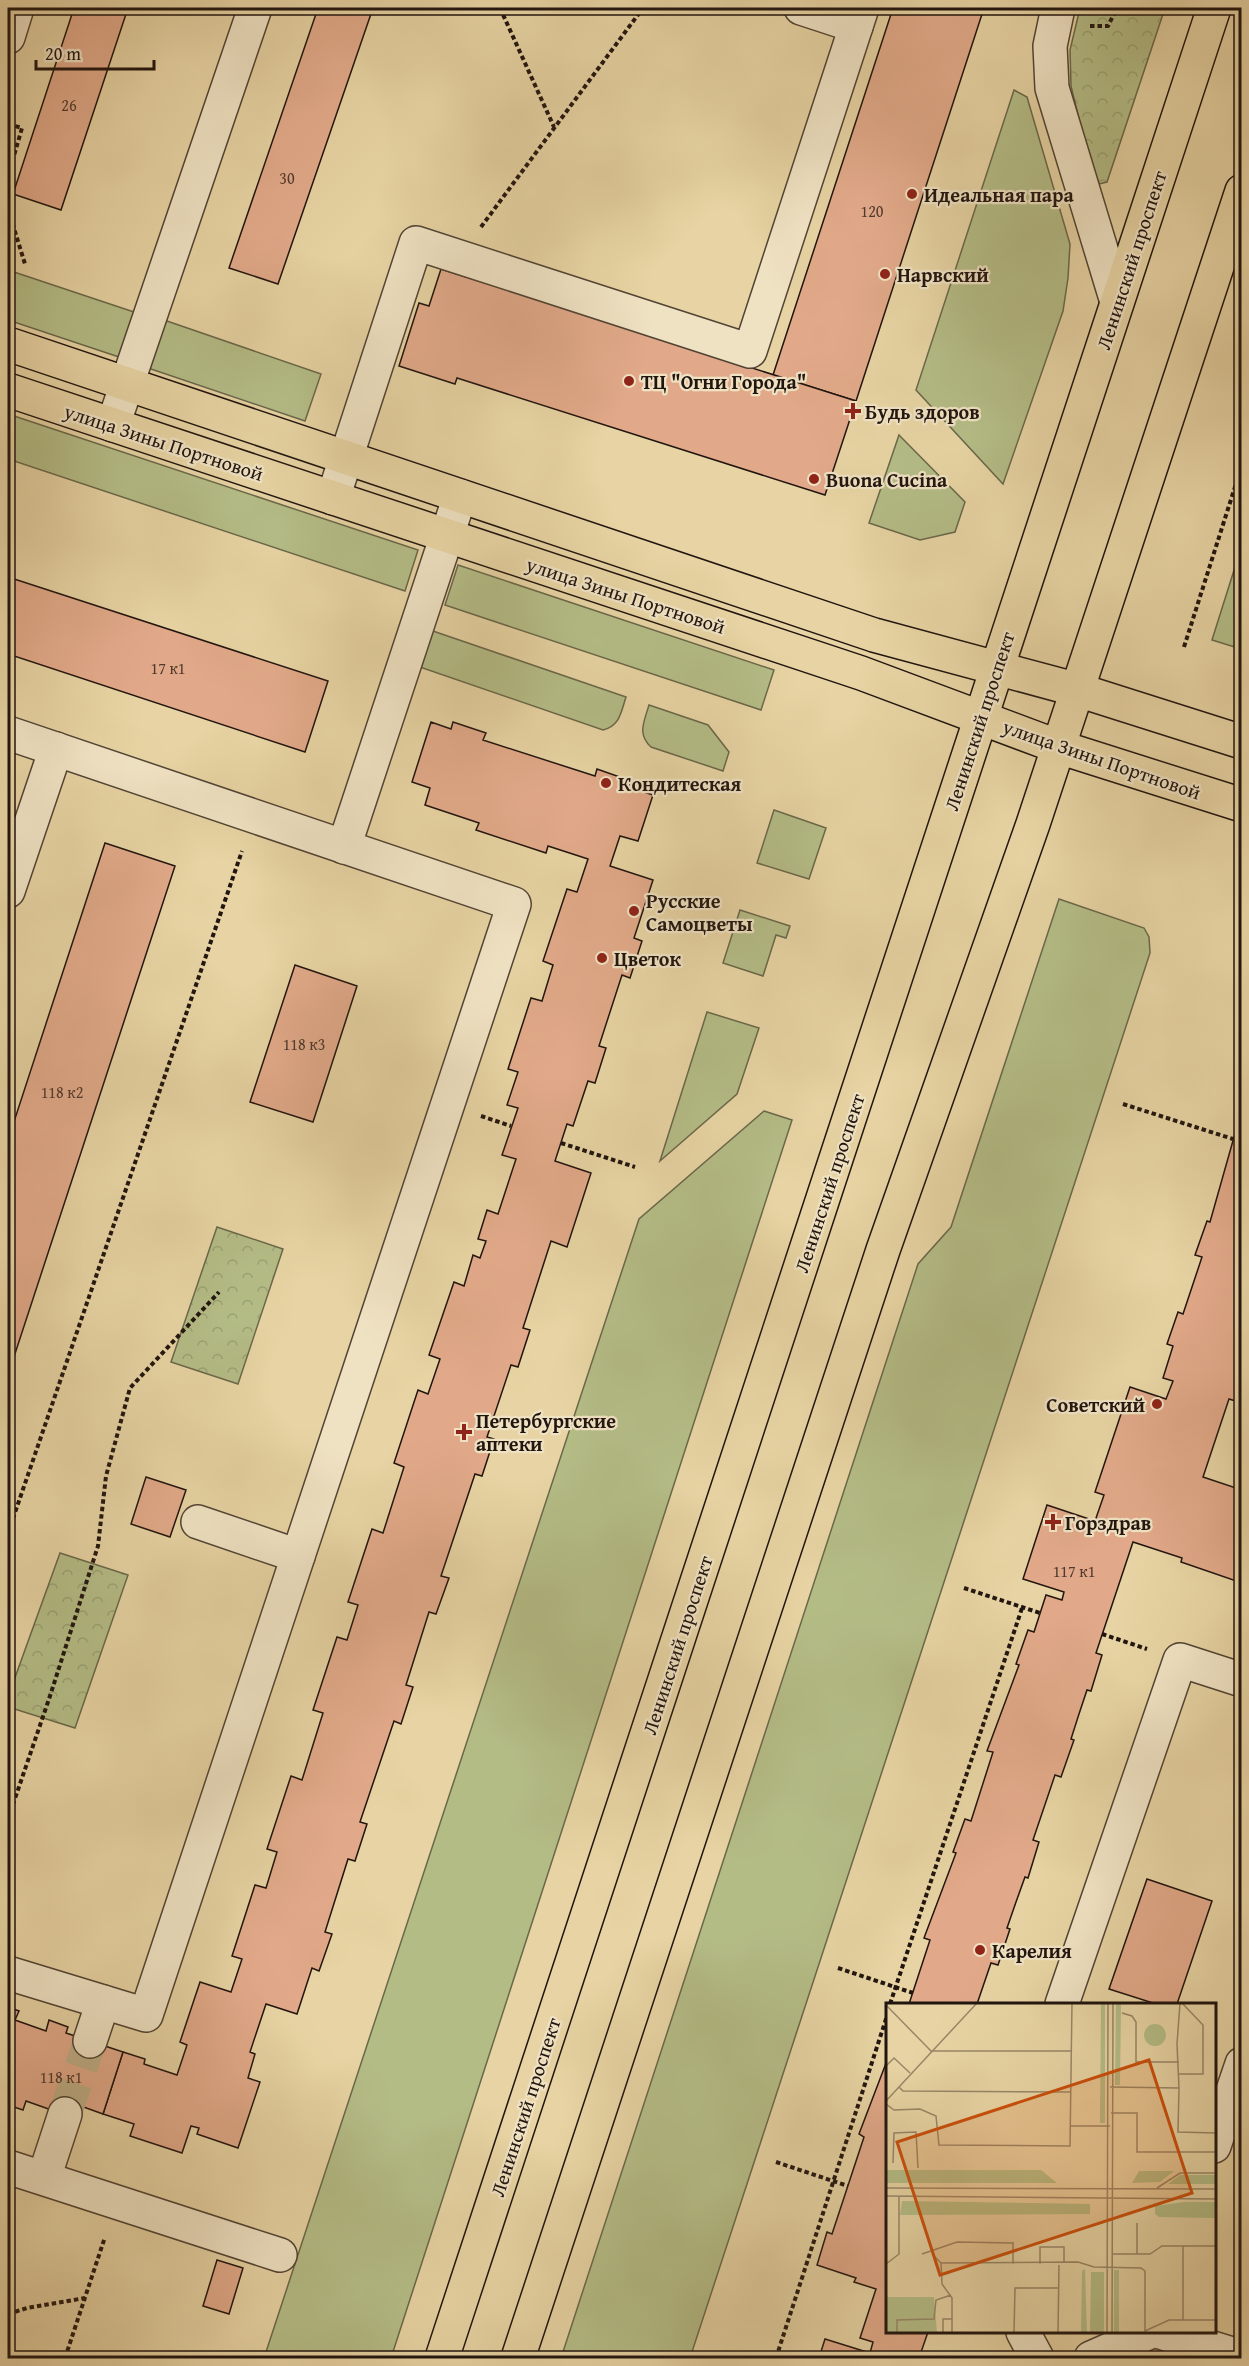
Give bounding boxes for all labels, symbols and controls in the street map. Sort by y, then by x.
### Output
scale bar [36,33,154,71]
text: 20 m [45,40,81,67]
house number: 26 [61,93,77,117]
house number: 30 [279,166,295,190]
street label: Ленинский проспект [1088,166,1174,353]
place label: Идеальная пара [924,180,1074,209]
marker: Идеальная пара [905,187,919,201]
house number: 120 [860,199,884,223]
place label: Нарвский [897,260,989,289]
marker: Нарвский [878,267,892,281]
place label: ТЦ "Огни Города" [641,367,807,396]
marker: ТЦ "Огни Города" [622,374,636,388]
street label: улица Зины Портновой [60,396,267,488]
place label: Будь здоров [865,397,980,426]
marker: Будь здоров [846,404,860,418]
place label: Buona Cucina [826,465,948,494]
marker: Buona Cucina [807,472,821,486]
street label: улица Зины Портновой [522,549,729,641]
street label: Ленинский проспект [936,627,1022,814]
house number: 17 к1 [150,656,186,680]
street label: улица Зины Портновой [998,711,1205,807]
place label: Кондитеская [618,769,742,798]
marker: Кондитеская [599,776,613,790]
place label: Русские Самоцветы [646,886,753,938]
marker: Русские Самоцветы [627,904,641,918]
place label: Цветок [614,944,681,973]
marker: Цветок [595,951,609,965]
house number: 118 к3 [283,1032,325,1056]
house number: 118 к2 [41,1080,83,1104]
street label: Ленинский проспект [786,1089,872,1276]
place label: Советский [1046,1390,1145,1419]
marker: Советский [1150,1397,1164,1411]
place label: Петербургские аптеки [476,1406,616,1458]
marker: Петербургские аптеки [457,1425,471,1439]
place label: Горздрав [1065,1508,1151,1537]
marker: Горздрав [1046,1515,1060,1529]
street label: Ленинский проспект [634,1551,720,1738]
house number: 117 к1 [1053,1559,1095,1583]
place label: Карелия [992,1936,1072,1965]
marker: Карелия [973,1943,987,1957]
inset map [886,2003,1216,2333]
street label: Ленинский проспект [482,2013,568,2200]
house number: 118 к1 [40,2065,82,2089]

